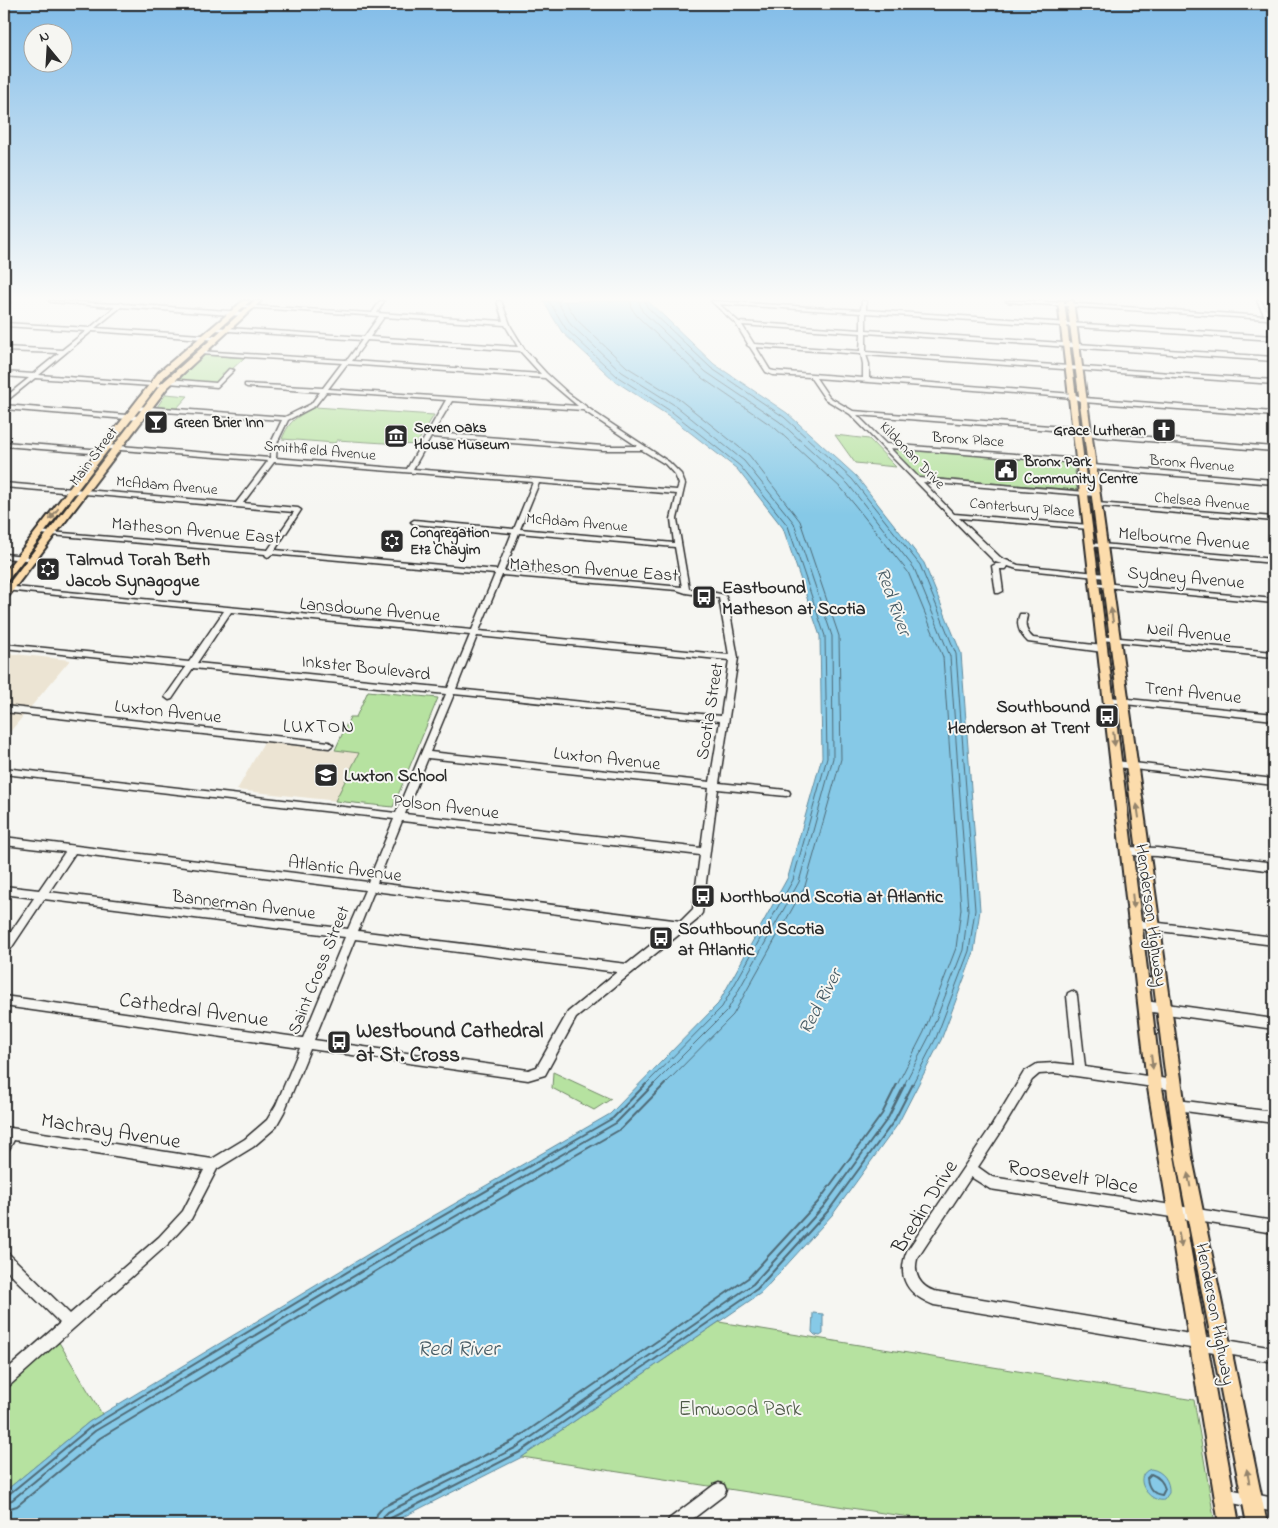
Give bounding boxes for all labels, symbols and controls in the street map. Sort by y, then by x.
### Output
north arrow [22,22,72,72]
text: N [37,26,52,49]
bar icon: Green Brier Inn [143,409,169,435]
place label: Green Brier Inn [174,412,264,434]
place label: Seven Oaks House Museum [414,417,510,456]
street label: Kildonan Drive [874,417,950,495]
church icon: Grace Lutheran [1151,417,1177,443]
place label: Grace Lutheran [1054,420,1147,442]
street label: Main Street [64,422,123,491]
museum icon: Seven Oaks House Museum [383,423,409,449]
street label: Bronx Place [930,426,1005,454]
street label: Smithfield Avenue [263,435,377,467]
street label: Bronx Avenue [1147,449,1236,479]
place label: Bronx Park Community Centre [1023,451,1139,492]
public building icon: Bronx Park Community Centre [993,457,1019,483]
street label: McAdam Avenue [115,471,219,501]
street label: Chelsea Avenue [1153,487,1251,517]
street label: Canterbury Place [969,492,1076,525]
one-way arrow [49,507,60,520]
street label: McAdam Avenue [525,508,629,538]
street label: Matheson Avenue East [110,512,281,552]
street label: Melbourne Avenue [1117,521,1252,559]
place label: Congregation Etz Chayim [410,522,490,563]
synagogue icon: Congregation Etz Chayim [379,528,405,554]
place label: Talmud Torah Beth Jacob Synagogue [66,548,210,596]
street label: Matheson Avenue East [508,552,679,590]
synagogue icon: Talmud Torah Beth Jacob Synagogue [35,556,61,582]
street label: Sydney Avenue [1126,561,1246,597]
water label: Red River [868,564,918,642]
place label: Eastbound Matheson at Scotia [722,576,866,623]
bus stop icon: Eastbound Matheson at Scotia [691,584,717,610]
street label: Lansdowne Avenue [298,592,442,630]
one-way arrow [1108,607,1116,623]
street label: Neil Avenue [1145,617,1233,651]
street label: Inkster Boulevard [300,649,432,689]
street label: Scotia Street [690,661,731,762]
street label: Trent Avenue [1143,676,1243,712]
street label: Luxton Avenue [113,694,224,732]
place label: Southbound Henderson at Trent [948,695,1091,742]
bus stop icon: Southbound Henderson at Trent [1094,703,1120,729]
district label: LUXTON [283,714,355,741]
one-way arrow [1110,732,1118,748]
street label: Luxton Avenue [552,741,663,779]
school or university icon: Luxton School [313,762,339,788]
place label: Luxton School [344,764,447,790]
street label: Polson Avenue [391,789,501,828]
one-way arrow [1134,802,1142,818]
street label: Henderson Highway [1126,842,1173,989]
street label: Atlantic Avenue [286,850,404,890]
bus stop icon: Northbound Scotia at Atlantic [690,883,716,909]
street label: Bannerman Avenue [170,884,318,928]
place label: Northbound Scotia at Atlantic [720,885,944,911]
one-way arrow [1129,893,1137,909]
street label: Saint Cross Street [282,902,358,1039]
place label: Southbound Scotia at Atlantic [678,917,825,964]
bus stop icon: Southbound Scotia at Atlantic [648,925,674,951]
water label: Red River [793,963,851,1040]
street label: Cathedral Avenue [117,986,271,1036]
place label: Westbound Cathedral at St. Cross [356,1017,544,1071]
bus stop icon: Westbound Cathedral at St. Cross [326,1029,352,1055]
one-way arrow [1148,1054,1156,1070]
street label: Machray Avenue [38,1106,183,1160]
street label: Roosevelt Place [1005,1153,1141,1203]
street label: Bredin Drive [885,1154,967,1260]
one-way arrow [1184,1171,1192,1187]
one-way arrow [1176,1232,1184,1248]
street label: Henderson Highway [1187,1241,1241,1388]
water label: Red River [417,1334,502,1366]
park label: Elmwood Park [679,1395,802,1425]
one-way arrow [1243,1468,1251,1484]

